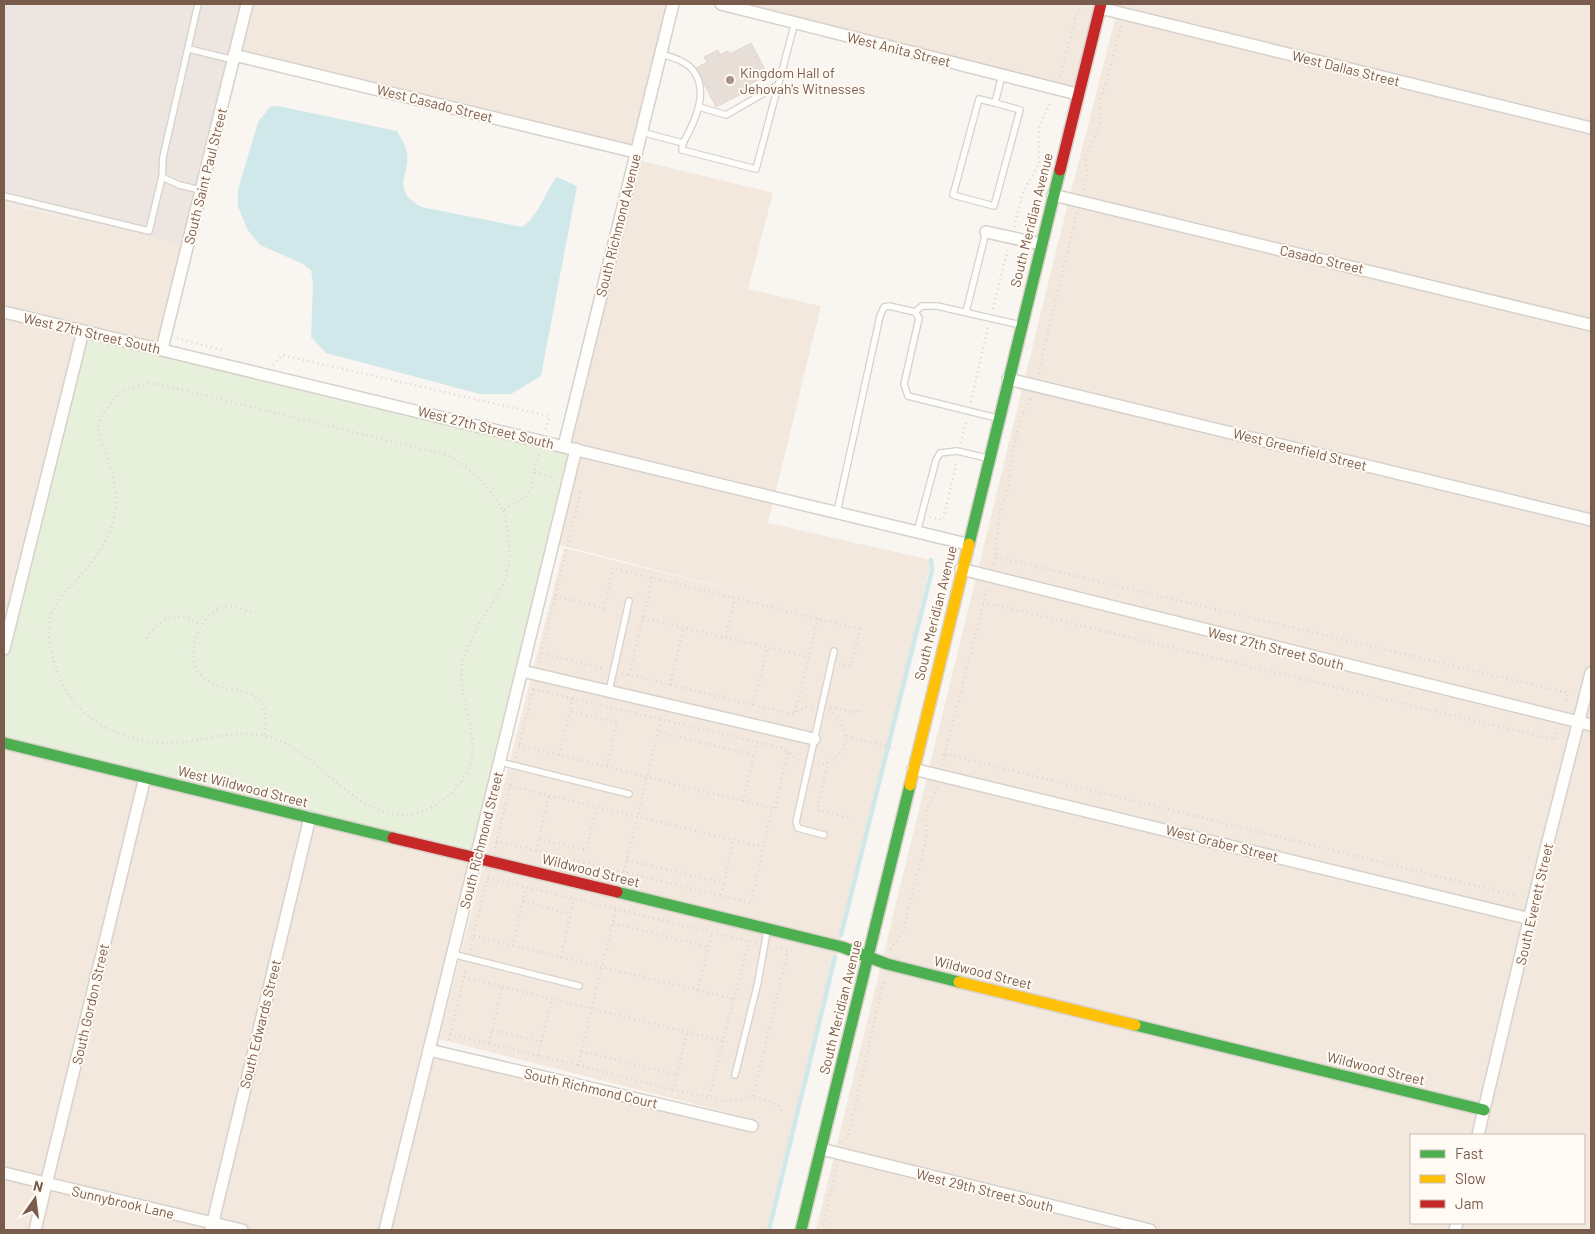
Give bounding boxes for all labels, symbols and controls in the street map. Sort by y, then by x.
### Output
street label: West Anita Street [845,28,953,70]
street label: West Dallas Street [1290,46,1402,90]
place label: Kingdom Hall of Jehovah's Witnesses [740,64,865,97]
marker: Kingdom Hall of Jehovah's Witnesses [724,74,736,86]
street label: West Casado Street [375,80,495,126]
street label: South Saint Paul Street [180,106,230,246]
street label: South Meridian Avenue [1006,151,1056,289]
street label: South Richmond Avenue [592,152,644,298]
street label: Casado Street [1278,241,1366,277]
street label: West 27th Street South [22,309,162,357]
street label: West 27th Street South [416,402,556,452]
street label: West Greenfield Street [1231,424,1369,474]
street label: South Meridian Avenue [910,544,960,682]
street label: West 27th Street South [1206,623,1346,673]
street label: West Wildwood Street [176,762,310,810]
street label: South Richmond Street [456,770,506,910]
street label: West Graber Street [1164,821,1280,865]
street label: South Everett Street [1512,841,1556,967]
street label: Wildwood Street [540,850,642,890]
street label: South Meridian Avenue [815,938,865,1076]
street label: South Gordon Street [68,942,112,1066]
street label: Wildwood Street [932,952,1034,992]
street label: South Edwards Street [236,958,284,1090]
street label: Wildwood Street [1325,1048,1427,1088]
street label: South Richmond Court [522,1064,660,1112]
legend [1410,1134,1585,1224]
text: Fast [1455,1144,1483,1162]
street label: West 29th Street South [915,1165,1055,1215]
text: Slow [1455,1169,1486,1187]
north arrow [10,1174,60,1224]
text: N [32,1177,45,1195]
street label: Sunnybrook Lane [70,1182,176,1222]
text: Jam [1455,1194,1484,1212]

